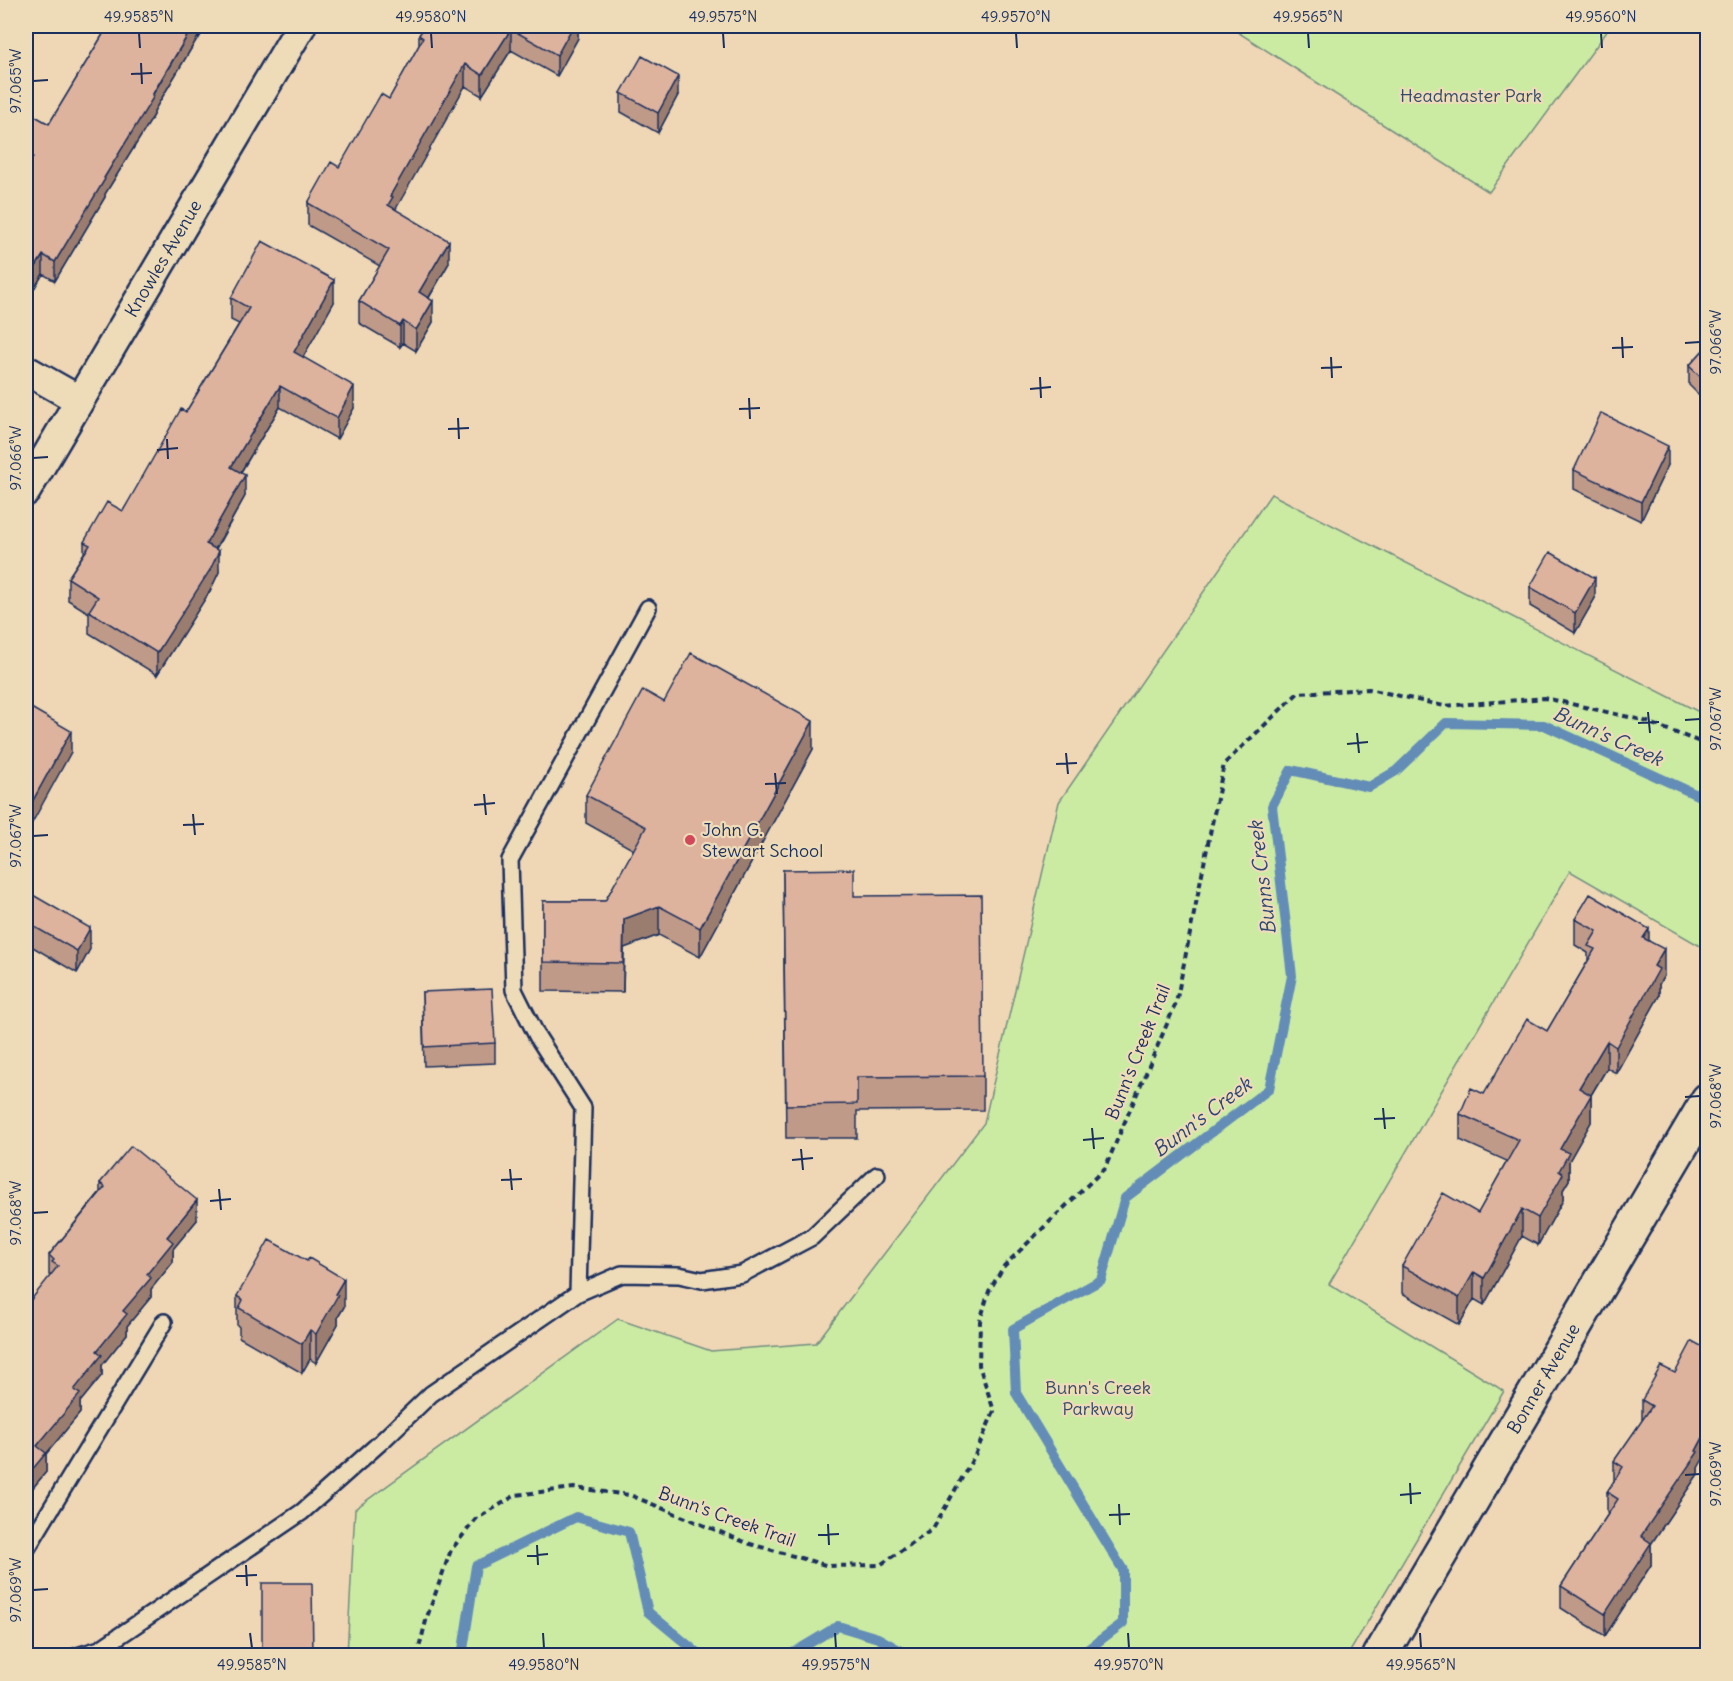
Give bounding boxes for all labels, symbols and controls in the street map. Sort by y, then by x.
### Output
text: 49.9585°N [104,7,174,26]
text: 49.9580°N [395,7,467,26]
text: 49.9575°N [689,7,757,26]
text: 49.9570°N [981,7,1051,26]
text: 49.9565°N [1273,7,1343,26]
text: 49.9560°N [1565,7,1637,26]
text: 97.065°W [6,48,25,113]
park label: Headmaster Park [1400,84,1542,107]
street label: Knowles Avenue [119,195,207,321]
text: 97.066°W [1706,309,1725,374]
text: 97.066°W [6,425,25,490]
text: 97.067°W [1706,687,1725,751]
water label: Bunn's Creek [1549,700,1669,772]
text: 97.067°W [6,804,25,868]
place label: John G. Stewart School [702,818,823,862]
water label: Bunns Creek [1242,818,1281,936]
marker: John G. Stewart School [683,833,697,847]
street label: Bunn's Creek Trail [1100,981,1175,1123]
text: 97.068°W [1706,1063,1725,1128]
water label: Bunn's Creek [1147,1070,1258,1162]
text: 97.068°W [6,1180,25,1245]
street label: Bonner Avenue [1502,1319,1585,1438]
park label: Bunn's Creek Parkway [1045,1376,1151,1420]
text: 97.069°W [1706,1441,1725,1506]
street label: Bunn's Creek Trail [656,1481,799,1552]
text: 97.069°W [6,1557,25,1622]
text: 49.9585°N [217,1655,287,1674]
text: 49.9580°N [508,1655,580,1674]
text: 49.9575°N [802,1655,870,1674]
text: 49.9570°N [1094,1655,1164,1674]
text: 49.9565°N [1386,1655,1456,1674]

